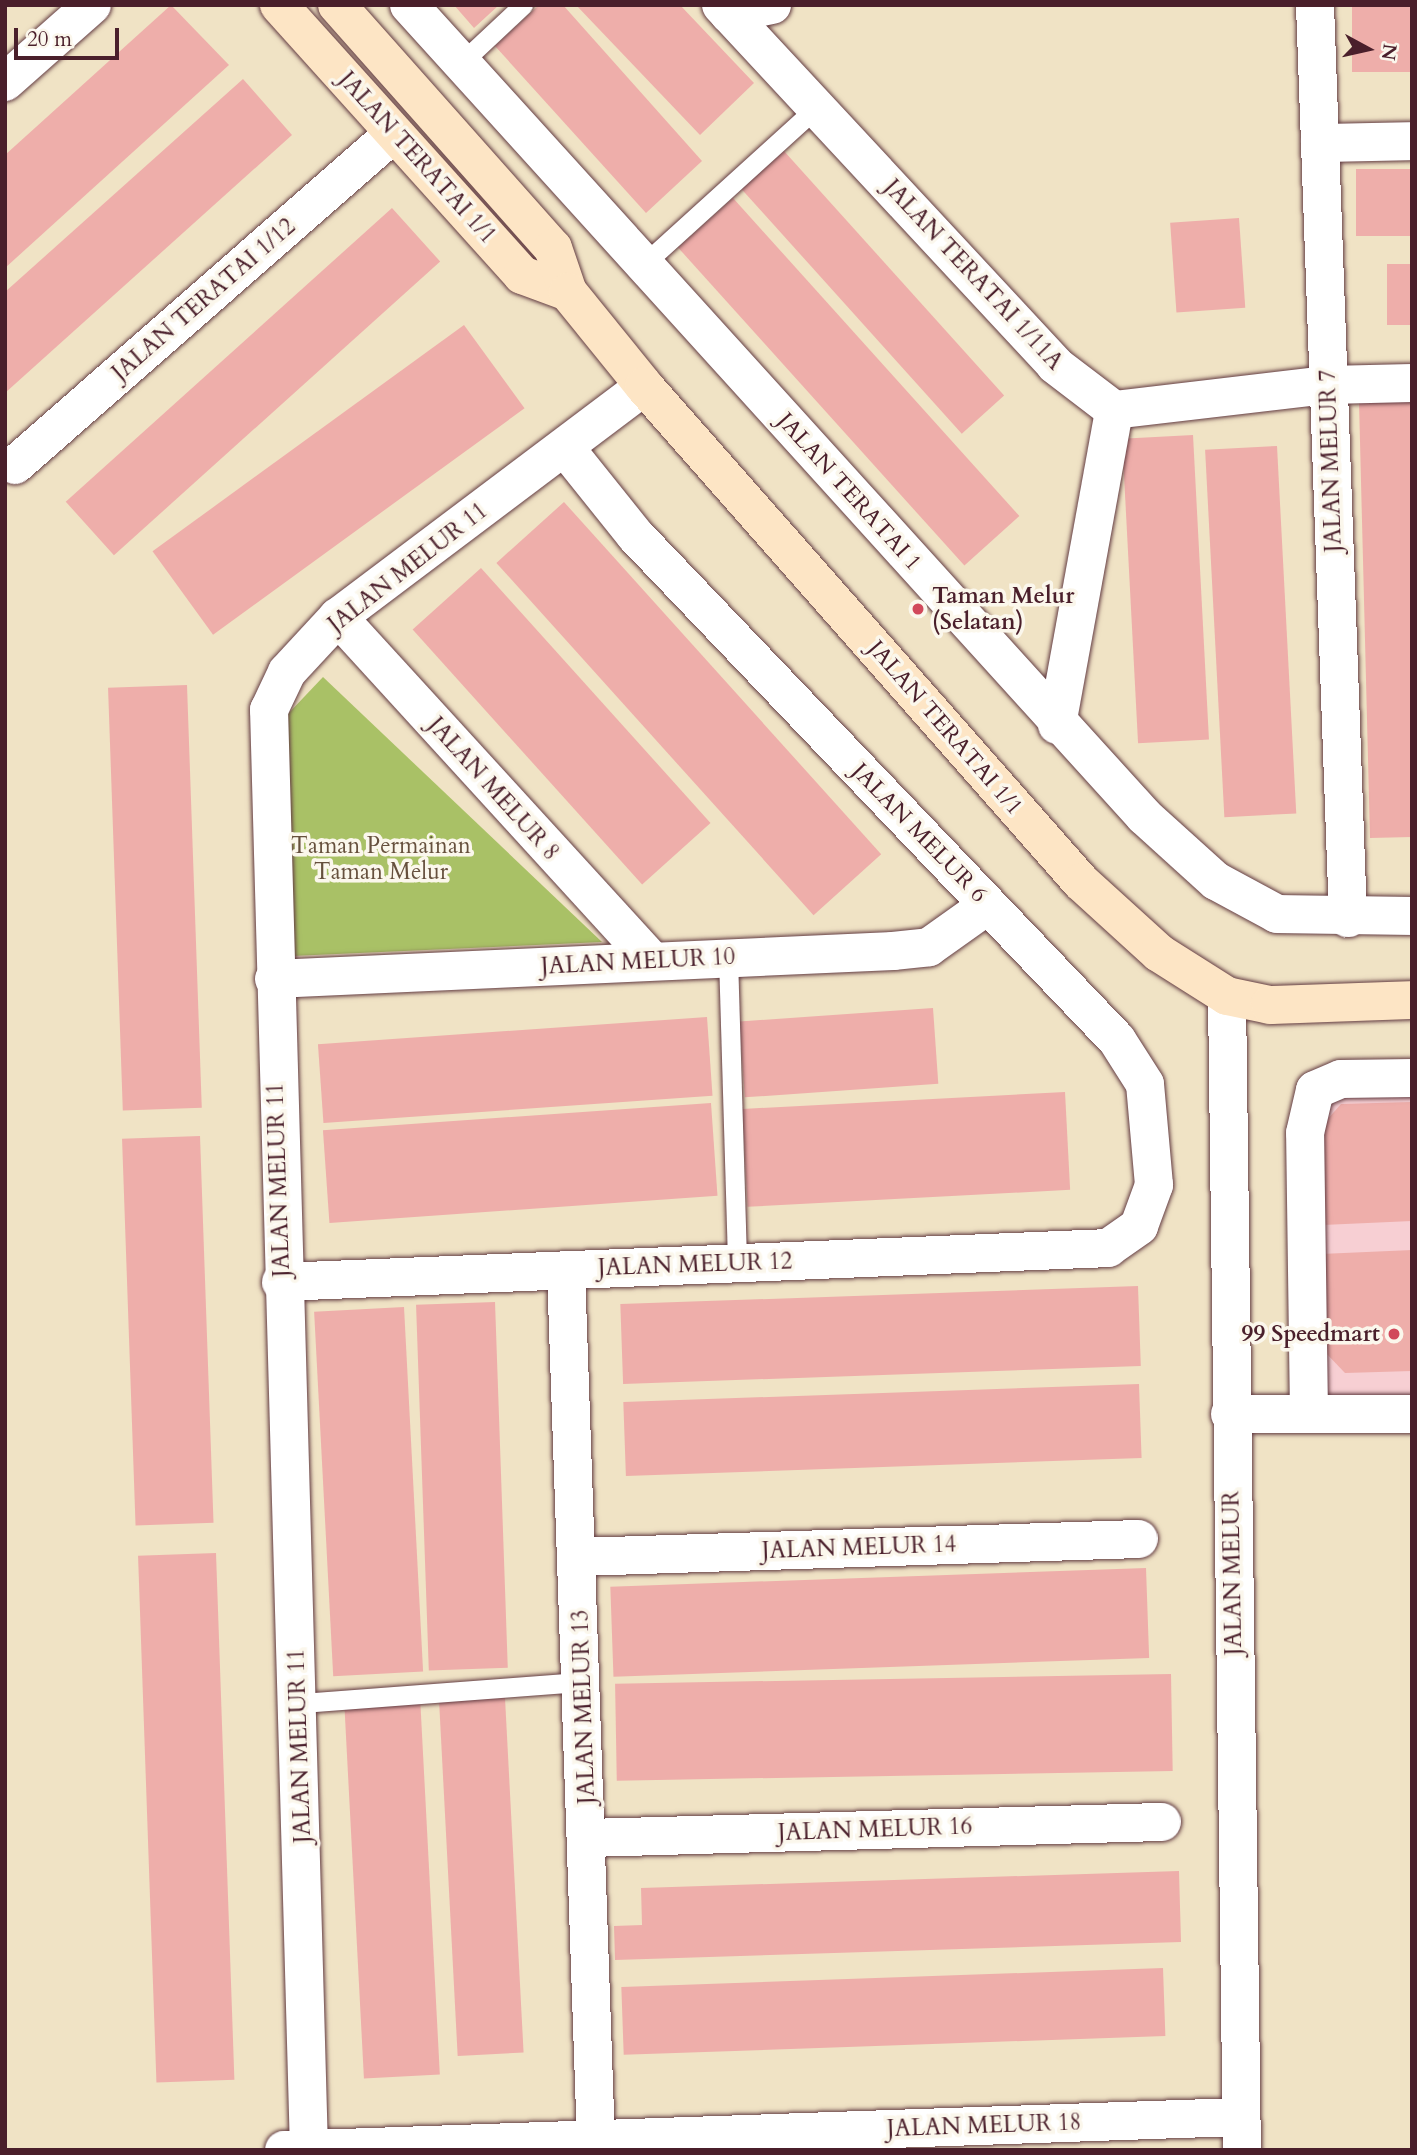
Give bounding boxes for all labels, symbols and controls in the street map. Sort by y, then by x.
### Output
scale bar [18,14,122,58]
north arrow [1333,14,1403,84]
text: 20 m [27,25,72,54]
text: N [1375,42,1403,62]
street label: JALAN TERATAI 1/1 [333,66,501,250]
street label: JALAN TERATAI 1/11A [878,174,1068,376]
street label: JALAN TERATAI 1/12 [107,213,301,387]
street label: JALAN MELUR 7 [1314,369,1348,553]
street label: JALAN TERATAI 1 [771,407,927,577]
street label: JALAN MELUR 11 [323,497,493,639]
place label: Taman Melur (Selatan) [932,582,1074,636]
marker: Taman Melur (Selatan) [910,601,926,617]
street label: JALAN TERATAI 1/1 [862,635,1028,821]
street label: JALAN MELUR 8 [422,712,564,866]
street label: JALAN MELUR 6 [846,758,992,908]
park label: Taman Permainan Taman Melur [291,832,471,886]
street label: JALAN MELUR 10 [540,943,736,981]
street label: JALAN MELUR 11 [262,1082,296,1278]
street label: JALAN MELUR 12 [597,1248,793,1282]
place label: 99 Speedmart [1242,1320,1380,1348]
marker: 99 Speedmart [1386,1326,1402,1342]
street label: JALAN MELUR [1218,1490,1248,1656]
street label: JALAN MELUR 14 [761,1531,957,1565]
street label: JALAN MELUR 13 [567,1609,601,1805]
street label: JALAN MELUR 11 [283,1648,317,1844]
street label: JALAN MELUR 16 [777,1813,973,1847]
street label: JALAN MELUR 18 [886,2109,1082,2143]

